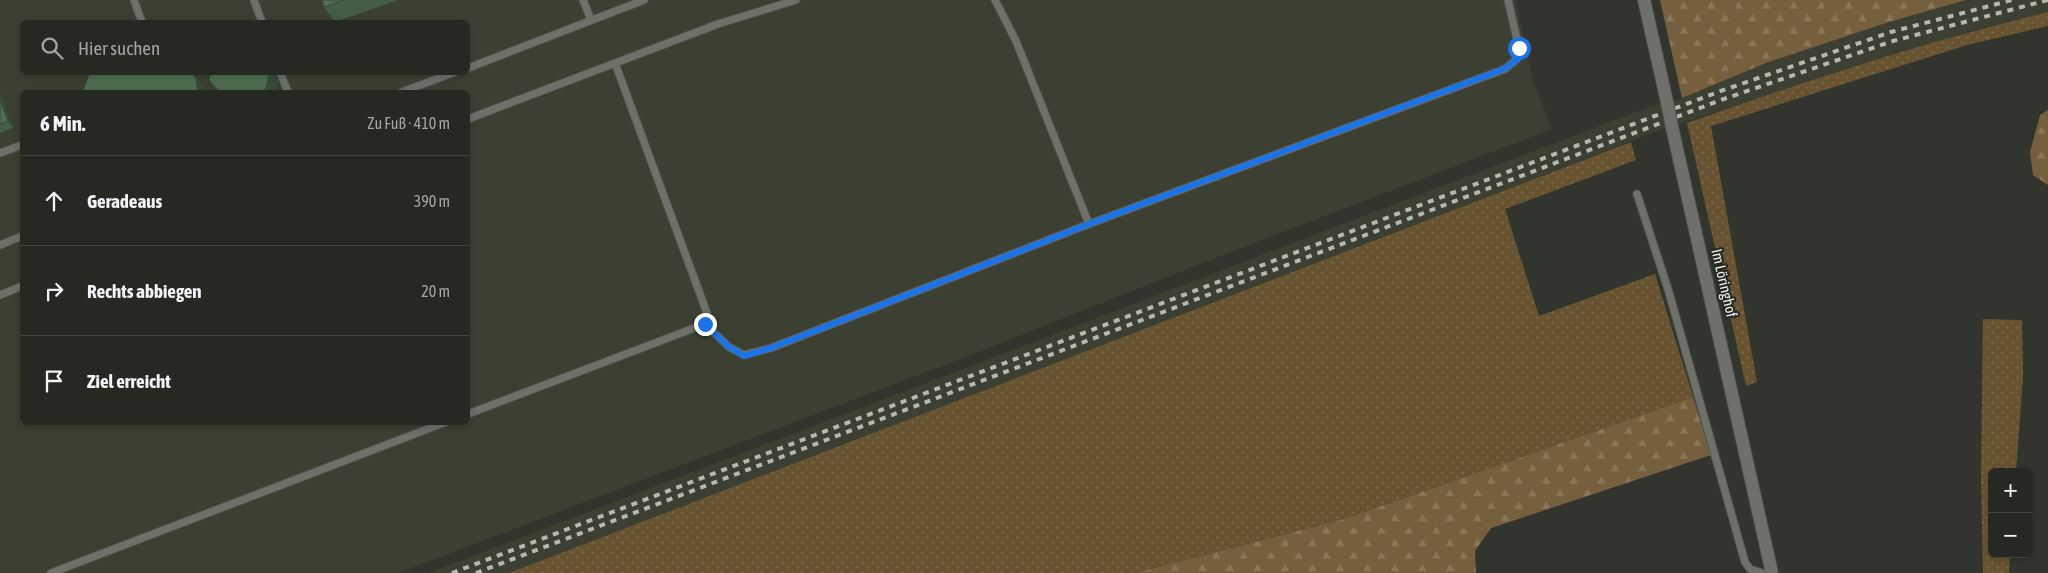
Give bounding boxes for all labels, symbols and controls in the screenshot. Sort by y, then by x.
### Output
search box [20,20,470,75]
icon: search [38,34,66,62]
text: Hier suchen [78,37,160,59]
route start [1508,37,1531,60]
text: 6 Min. [40,111,86,135]
text: Zu Fuß · 410 m [367,114,450,132]
icon: ahead [40,187,68,215]
text: Geradeaus [87,190,162,212]
text: 390 m [414,192,450,210]
street label: Im Löringhof [1708,247,1741,319]
icon: right [40,277,68,305]
text: Rechts abbiegen [87,280,202,302]
text: 20 m [421,282,450,300]
route end [694,313,717,336]
icon: arrive [40,367,68,395]
text: Ziel erreicht [87,370,171,392]
map controls [1988,468,2033,558]
button: + [1988,468,2033,513]
button: − [1988,513,2033,558]

